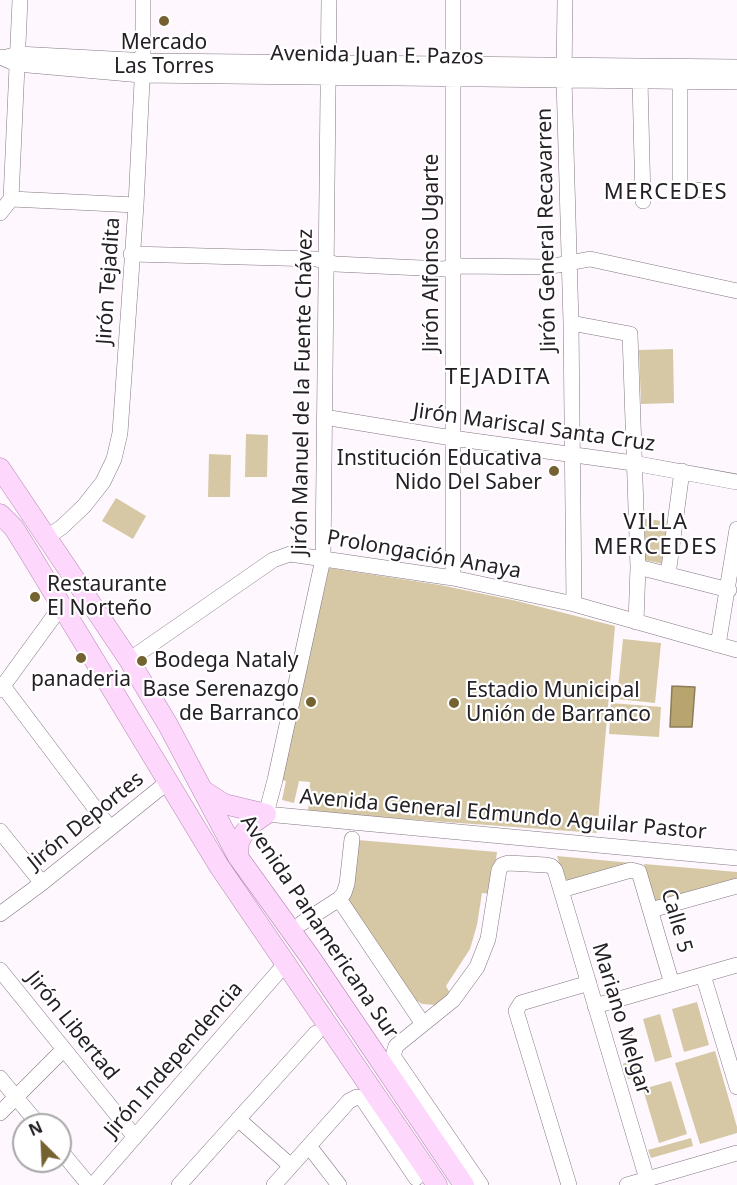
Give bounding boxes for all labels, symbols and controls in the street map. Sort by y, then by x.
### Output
marker: Mercado Las Torres [157,14,171,28]
place label: Mercado Las Torres [114,30,214,80]
street label: Avenida Juan E. Pazos [270,42,484,70]
street label: Jirón General Recavarren [532,108,562,352]
street label: Jirón Alfonso Ugarte [419,154,445,352]
district label: MERCEDES [604,180,728,206]
street label: Jirón Tejadita [92,217,126,345]
street label: Jirón Manuel de la Fuente Chávez [288,228,318,556]
district label: TEJADITA [445,365,551,391]
street label: Jirón Mariscal Santa Cruz [411,399,657,457]
place label: Institución Educativa Nido Del Saber [337,446,542,496]
marker: Institución Educativa Nido Del Saber [547,464,561,478]
district label: VILLA MERCEDES [594,510,718,562]
street label: Prolongación Anaya [325,526,523,584]
place label: Restaurante El Norteño [47,572,167,622]
marker: Restaurante El Norteño [28,590,42,604]
place label: Bodega Nataly [154,648,299,674]
marker: panaderia [74,651,88,665]
marker: Bodega Nataly [135,654,149,668]
place label: panaderia [31,667,131,693]
place label: Base Serenazgo de Barranco [142,677,299,727]
place label: Estadio Municipal Unión de Barranco [466,678,651,728]
marker: Base Serenazgo de Barranco [304,695,318,709]
marker: Estadio Municipal Unión de Barranco [447,696,461,710]
street label: Jirón Deportes [23,767,149,875]
street label: Avenida General Edmundo Aguilar Pastor [299,785,707,845]
street label: Avenida Panamericana Sur [235,810,403,1044]
street label: Calle 5 [655,886,697,956]
street label: Mariano Melgar [586,940,656,1098]
street label: Jirón Libertad [20,967,124,1085]
street label: Jirón Independencia [99,977,249,1143]
north arrow [12,1113,72,1173]
text: N [25,1116,46,1141]

